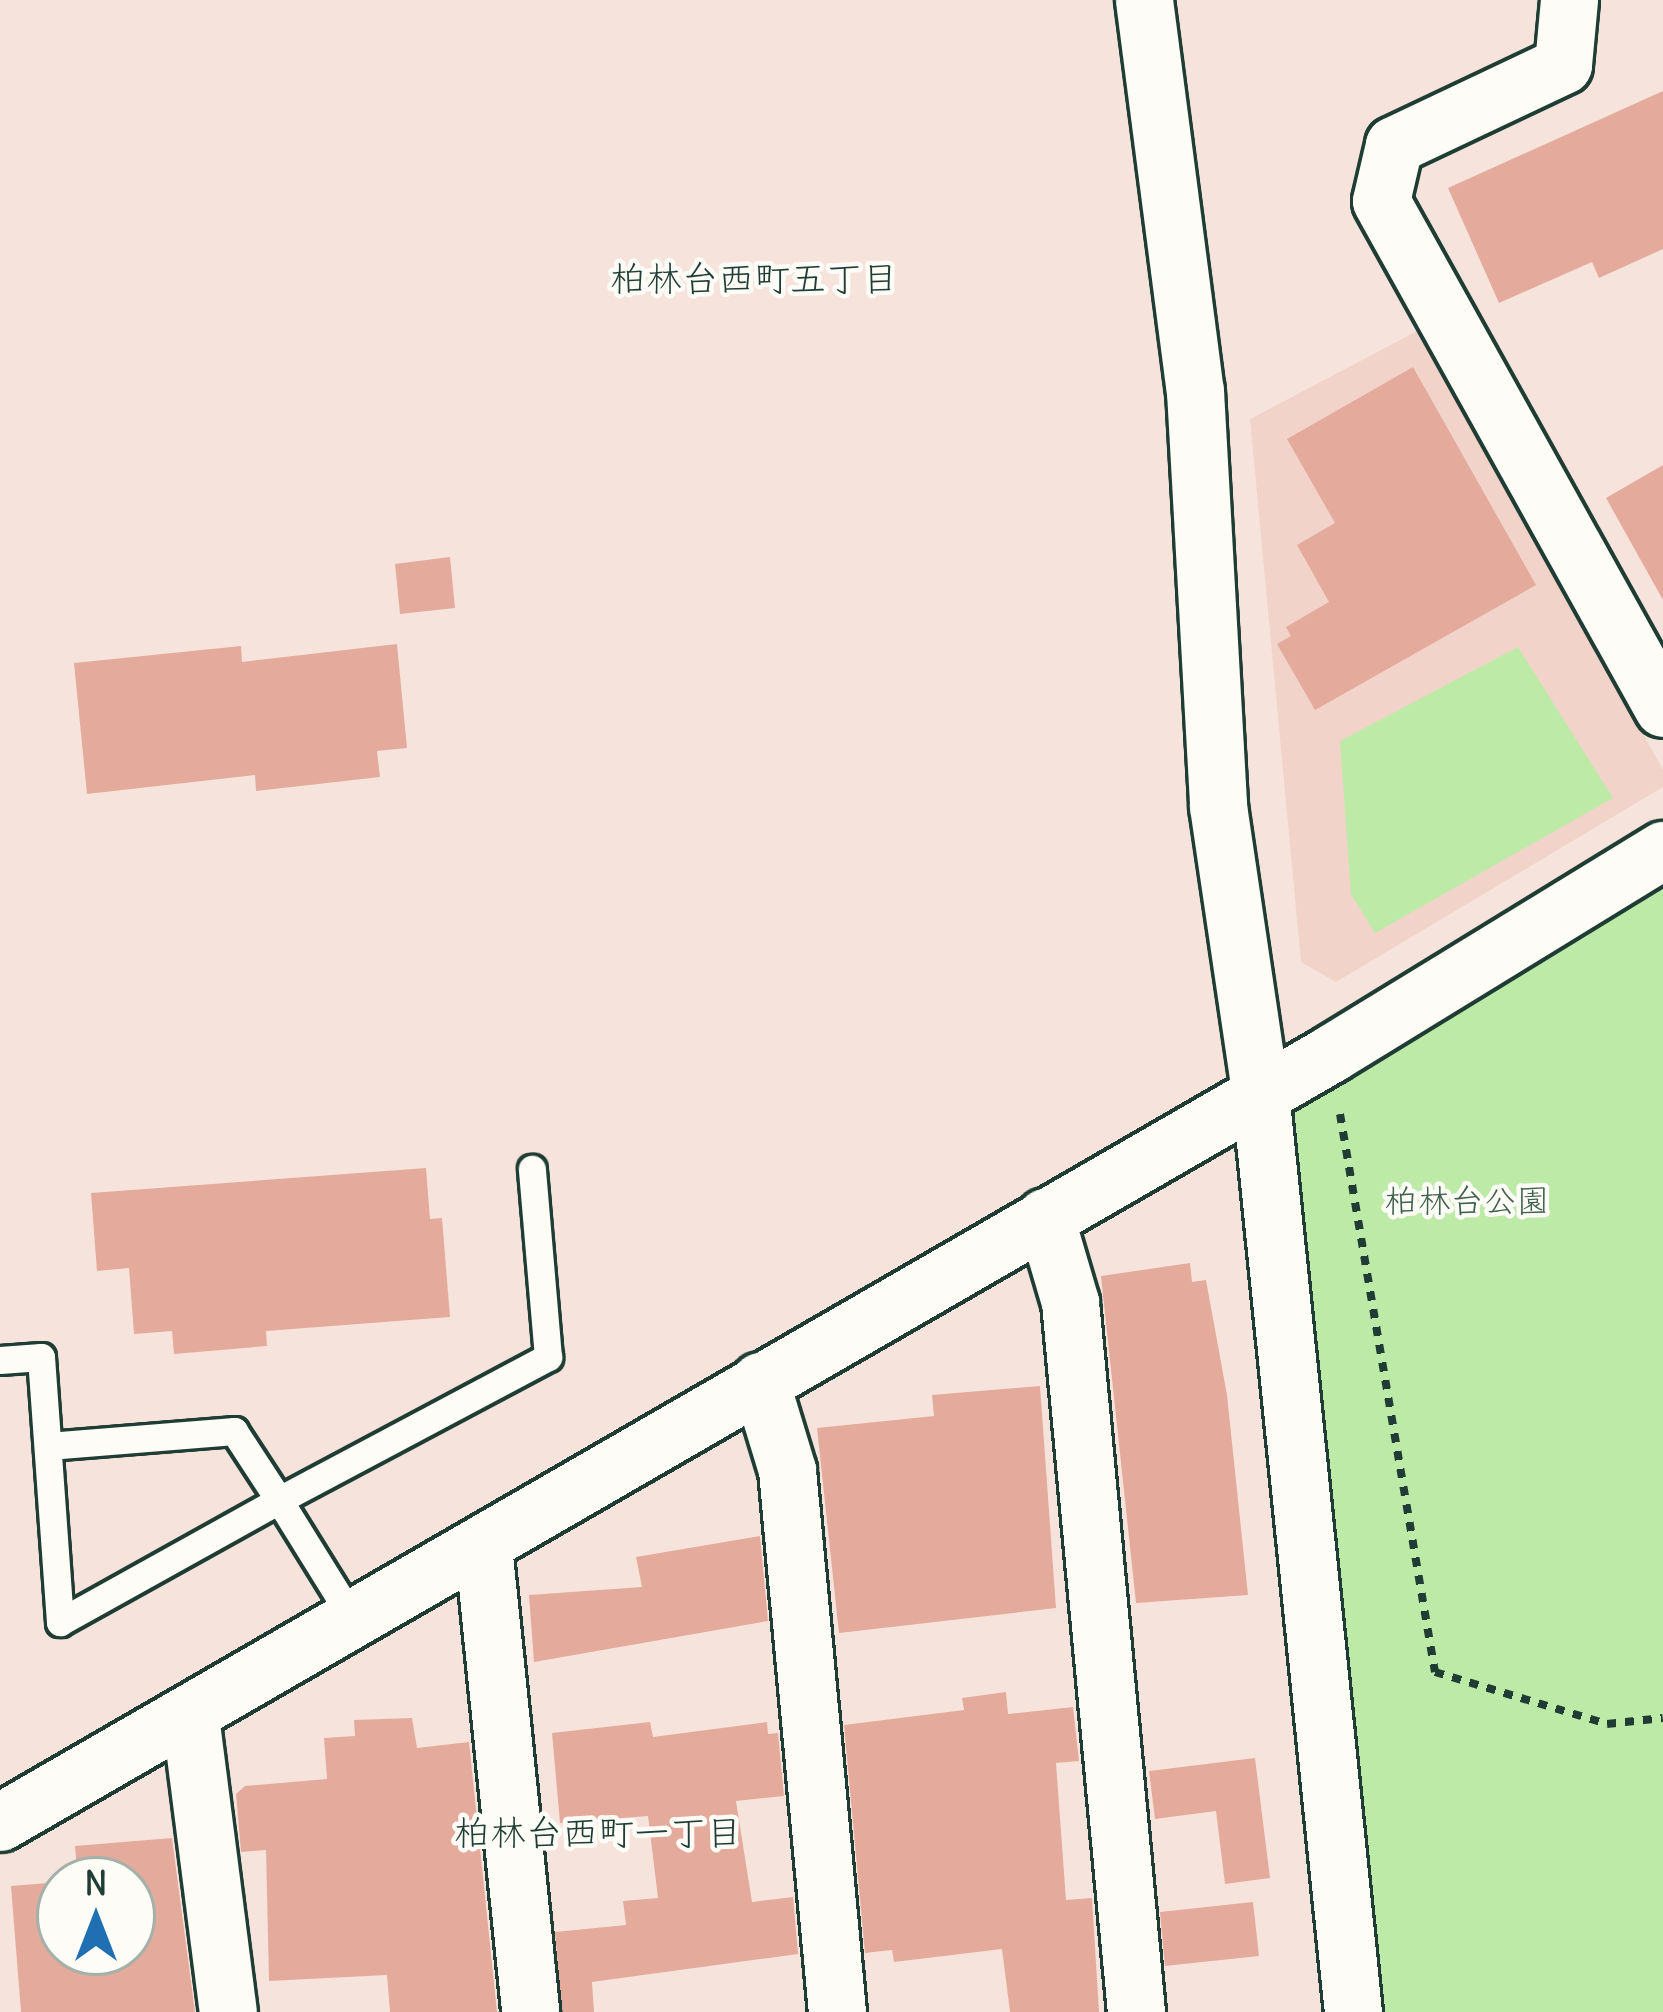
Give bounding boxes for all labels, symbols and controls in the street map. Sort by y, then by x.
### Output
district label: 柏林台西町五丁目 [610,257,898,301]
park label: 柏林台公園 [1385,1181,1549,1221]
district label: 柏林台西町一丁目 [454,1811,742,1855]
north arrow [36,1856,156,1976]
text: N [85,1862,107,1904]

